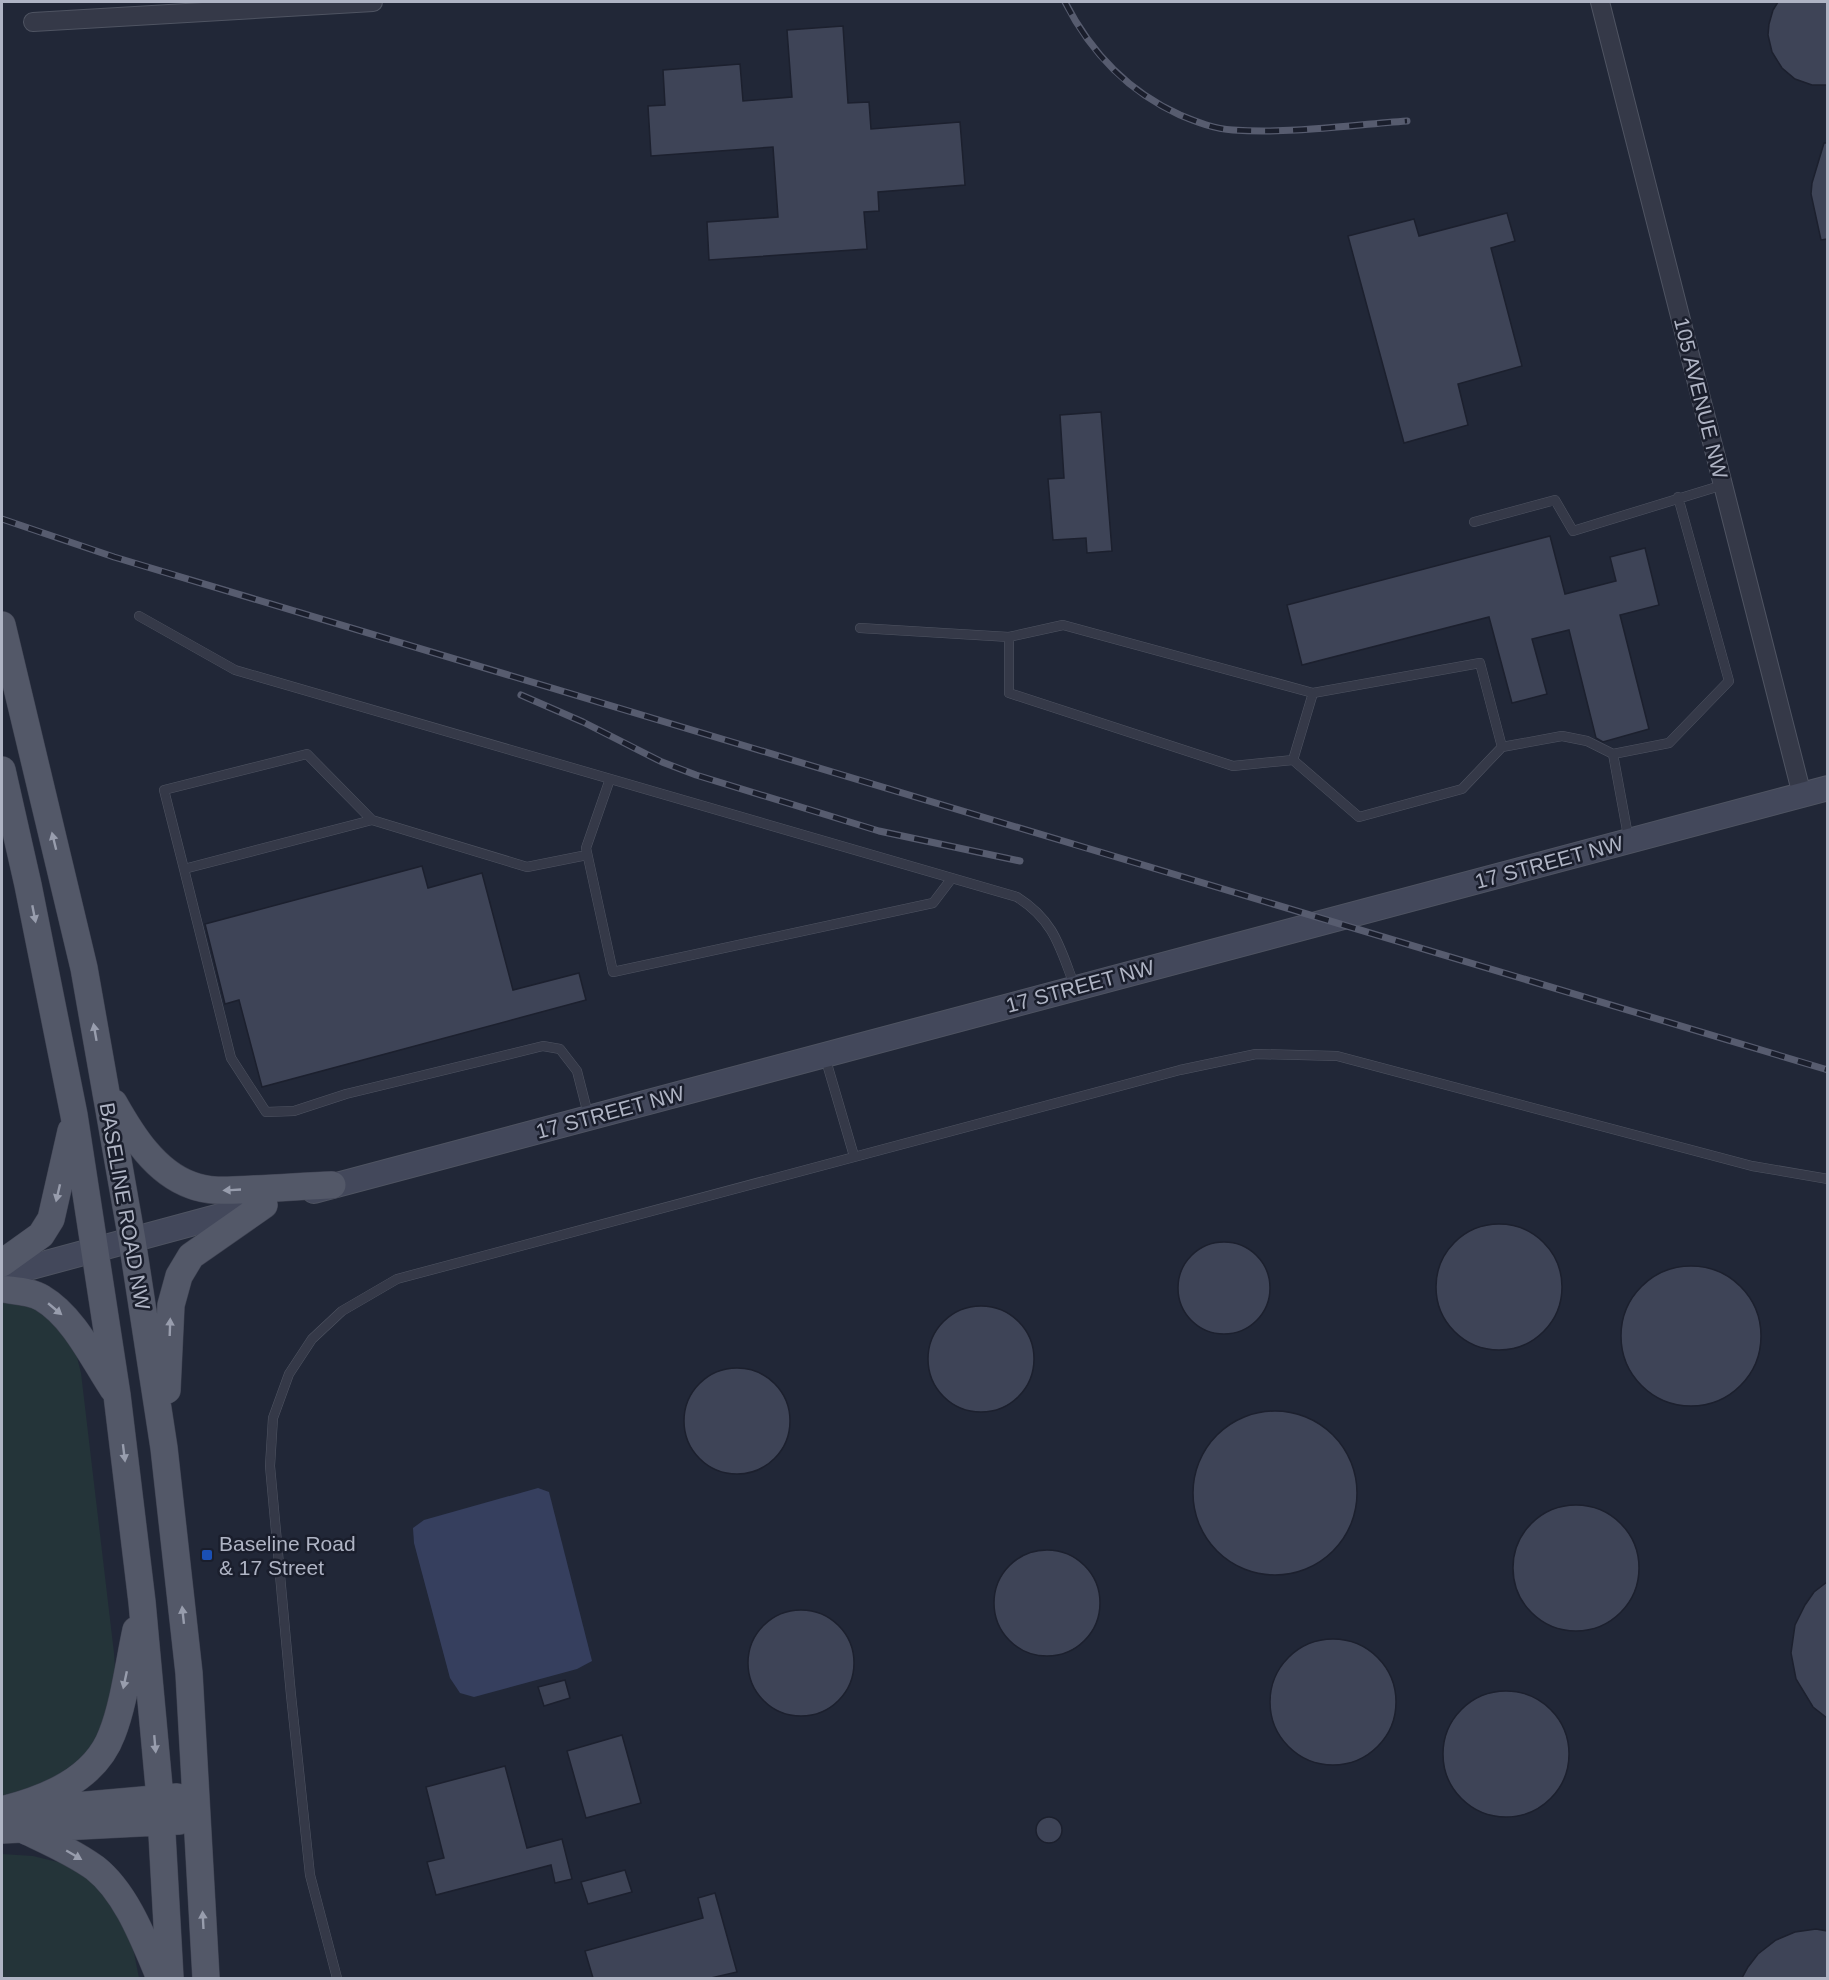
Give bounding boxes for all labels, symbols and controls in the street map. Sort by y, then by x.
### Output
street label: 105 AVENUE NW [1670,315,1732,481]
street label: 17 STREET NW [1472,831,1626,893]
one-way arrow [49,832,59,850]
one-way arrow [30,905,39,924]
street label: 17 STREET NW [1003,955,1157,1017]
one-way arrow [91,1022,100,1041]
street label: 17 STREET NW [533,1081,687,1143]
street label: BASELINE ROAD NW [95,1101,155,1312]
one-way arrow [52,1184,62,1202]
one-way arrow [222,1185,241,1194]
one-way arrow [47,1302,63,1315]
one-way arrow [165,1317,174,1336]
one-way arrow [119,1443,128,1462]
place label: Baseline Road & 17 Street [219,1532,356,1579]
marker: Baseline Road & 17 Street [200,1548,214,1562]
one-way arrow [178,1606,188,1625]
one-way arrow [120,1671,129,1690]
one-way arrow [150,1735,160,1754]
one-way arrow [66,1850,82,1861]
one-way arrow [199,1911,208,1930]

